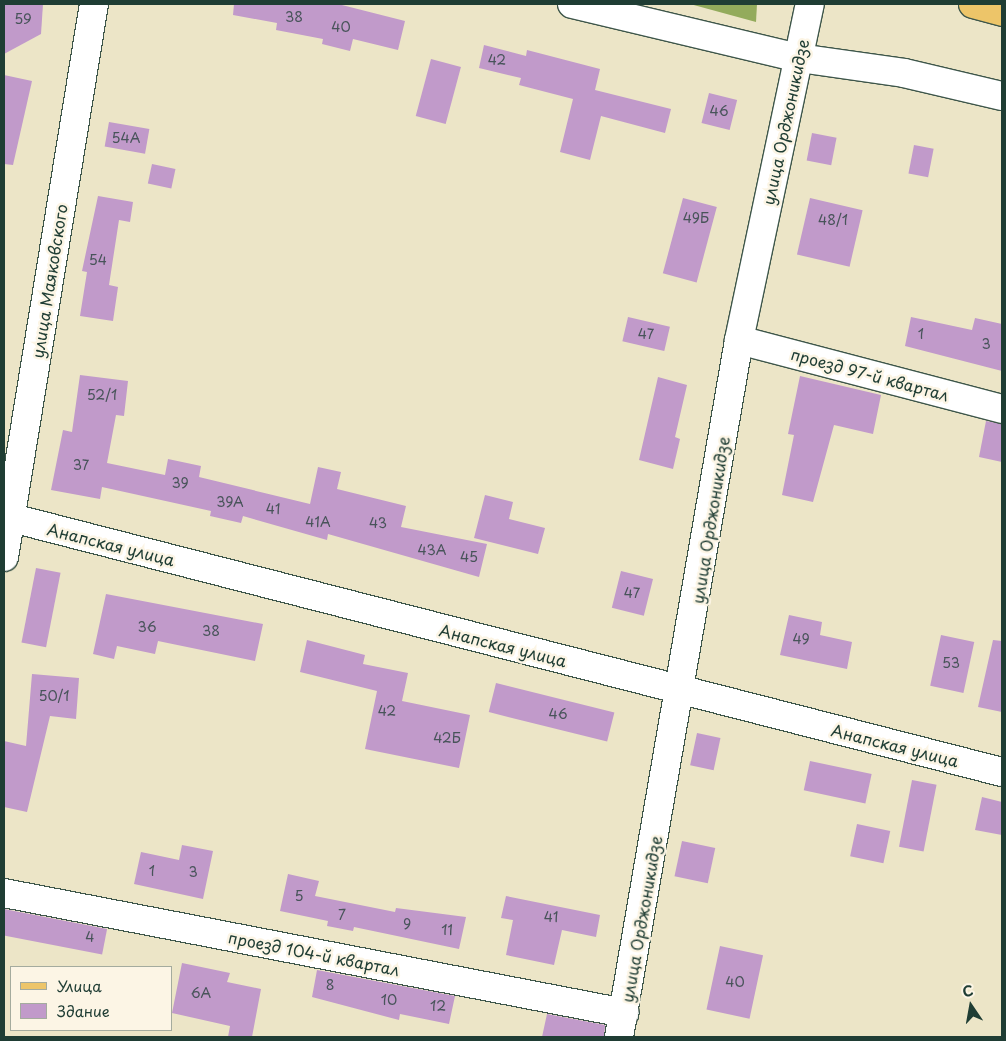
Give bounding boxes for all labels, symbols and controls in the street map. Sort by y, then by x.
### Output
house number: 38 [285,9,303,25]
house number: 59 [14,11,32,27]
house number: 40 [331,19,351,35]
street label: улица Орджоникидзе [758,37,812,207]
house number: 42 [488,52,506,68]
house number: 46 [709,103,729,119]
house number: 54А [112,130,140,146]
street label: улица Маяковского [27,202,71,360]
house number: 49Б [683,210,709,226]
house number: 48/1 [818,212,848,228]
house number: 54 [89,252,107,268]
house number: 47 [638,326,654,342]
house number: 1 [918,326,924,342]
house number: 3 [981,336,991,352]
street label: проезд 97-й квартал [789,344,951,404]
house number: 52/1 [87,387,117,403]
street label: улица Орджоникидзе [687,435,733,605]
house number: 37 [73,457,89,473]
house number: 39 [171,475,189,491]
house number: 39А [216,494,244,510]
house number: 41 [266,501,280,517]
house number: 41А [305,514,331,530]
house number: 43 [369,515,387,531]
street label: Анапская улица [45,519,177,569]
house number: 43А [418,542,446,558]
house number: 45 [460,549,478,565]
house number: 47 [624,585,640,601]
house number: 36 [137,619,157,635]
street label: Анапская улица [437,620,569,670]
house number: 38 [202,623,220,639]
house number: 49 [792,631,810,647]
house number: 53 [942,655,960,671]
house number: 50/1 [38,688,70,704]
house number: 42 [378,703,396,719]
house number: 46 [548,706,568,722]
street label: Анапская улица [829,720,961,770]
house number: 42Б [433,730,461,746]
street label: улица Орджоникидзе [617,834,665,1004]
house number: 1 [149,863,155,879]
house number: 3 [188,864,198,880]
house number: 5 [294,888,304,904]
house number: 7 [338,907,346,923]
house number: 41 [544,909,558,925]
house number: 9 [403,916,411,932]
house number: 11 [441,922,453,938]
street label: проезд 104-й квартал [226,927,402,979]
house number: 4 [85,929,95,945]
legend [10,966,172,1031]
text: Улица [57,974,102,997]
house number: 40 [725,974,745,990]
house number: 8 [326,977,334,993]
text: С [960,979,975,1002]
north arrow [946,981,996,1031]
house number: 6А [191,985,211,1001]
house number: 10 [381,992,397,1008]
house number: 12 [430,998,446,1014]
text: Здание [57,999,110,1022]

